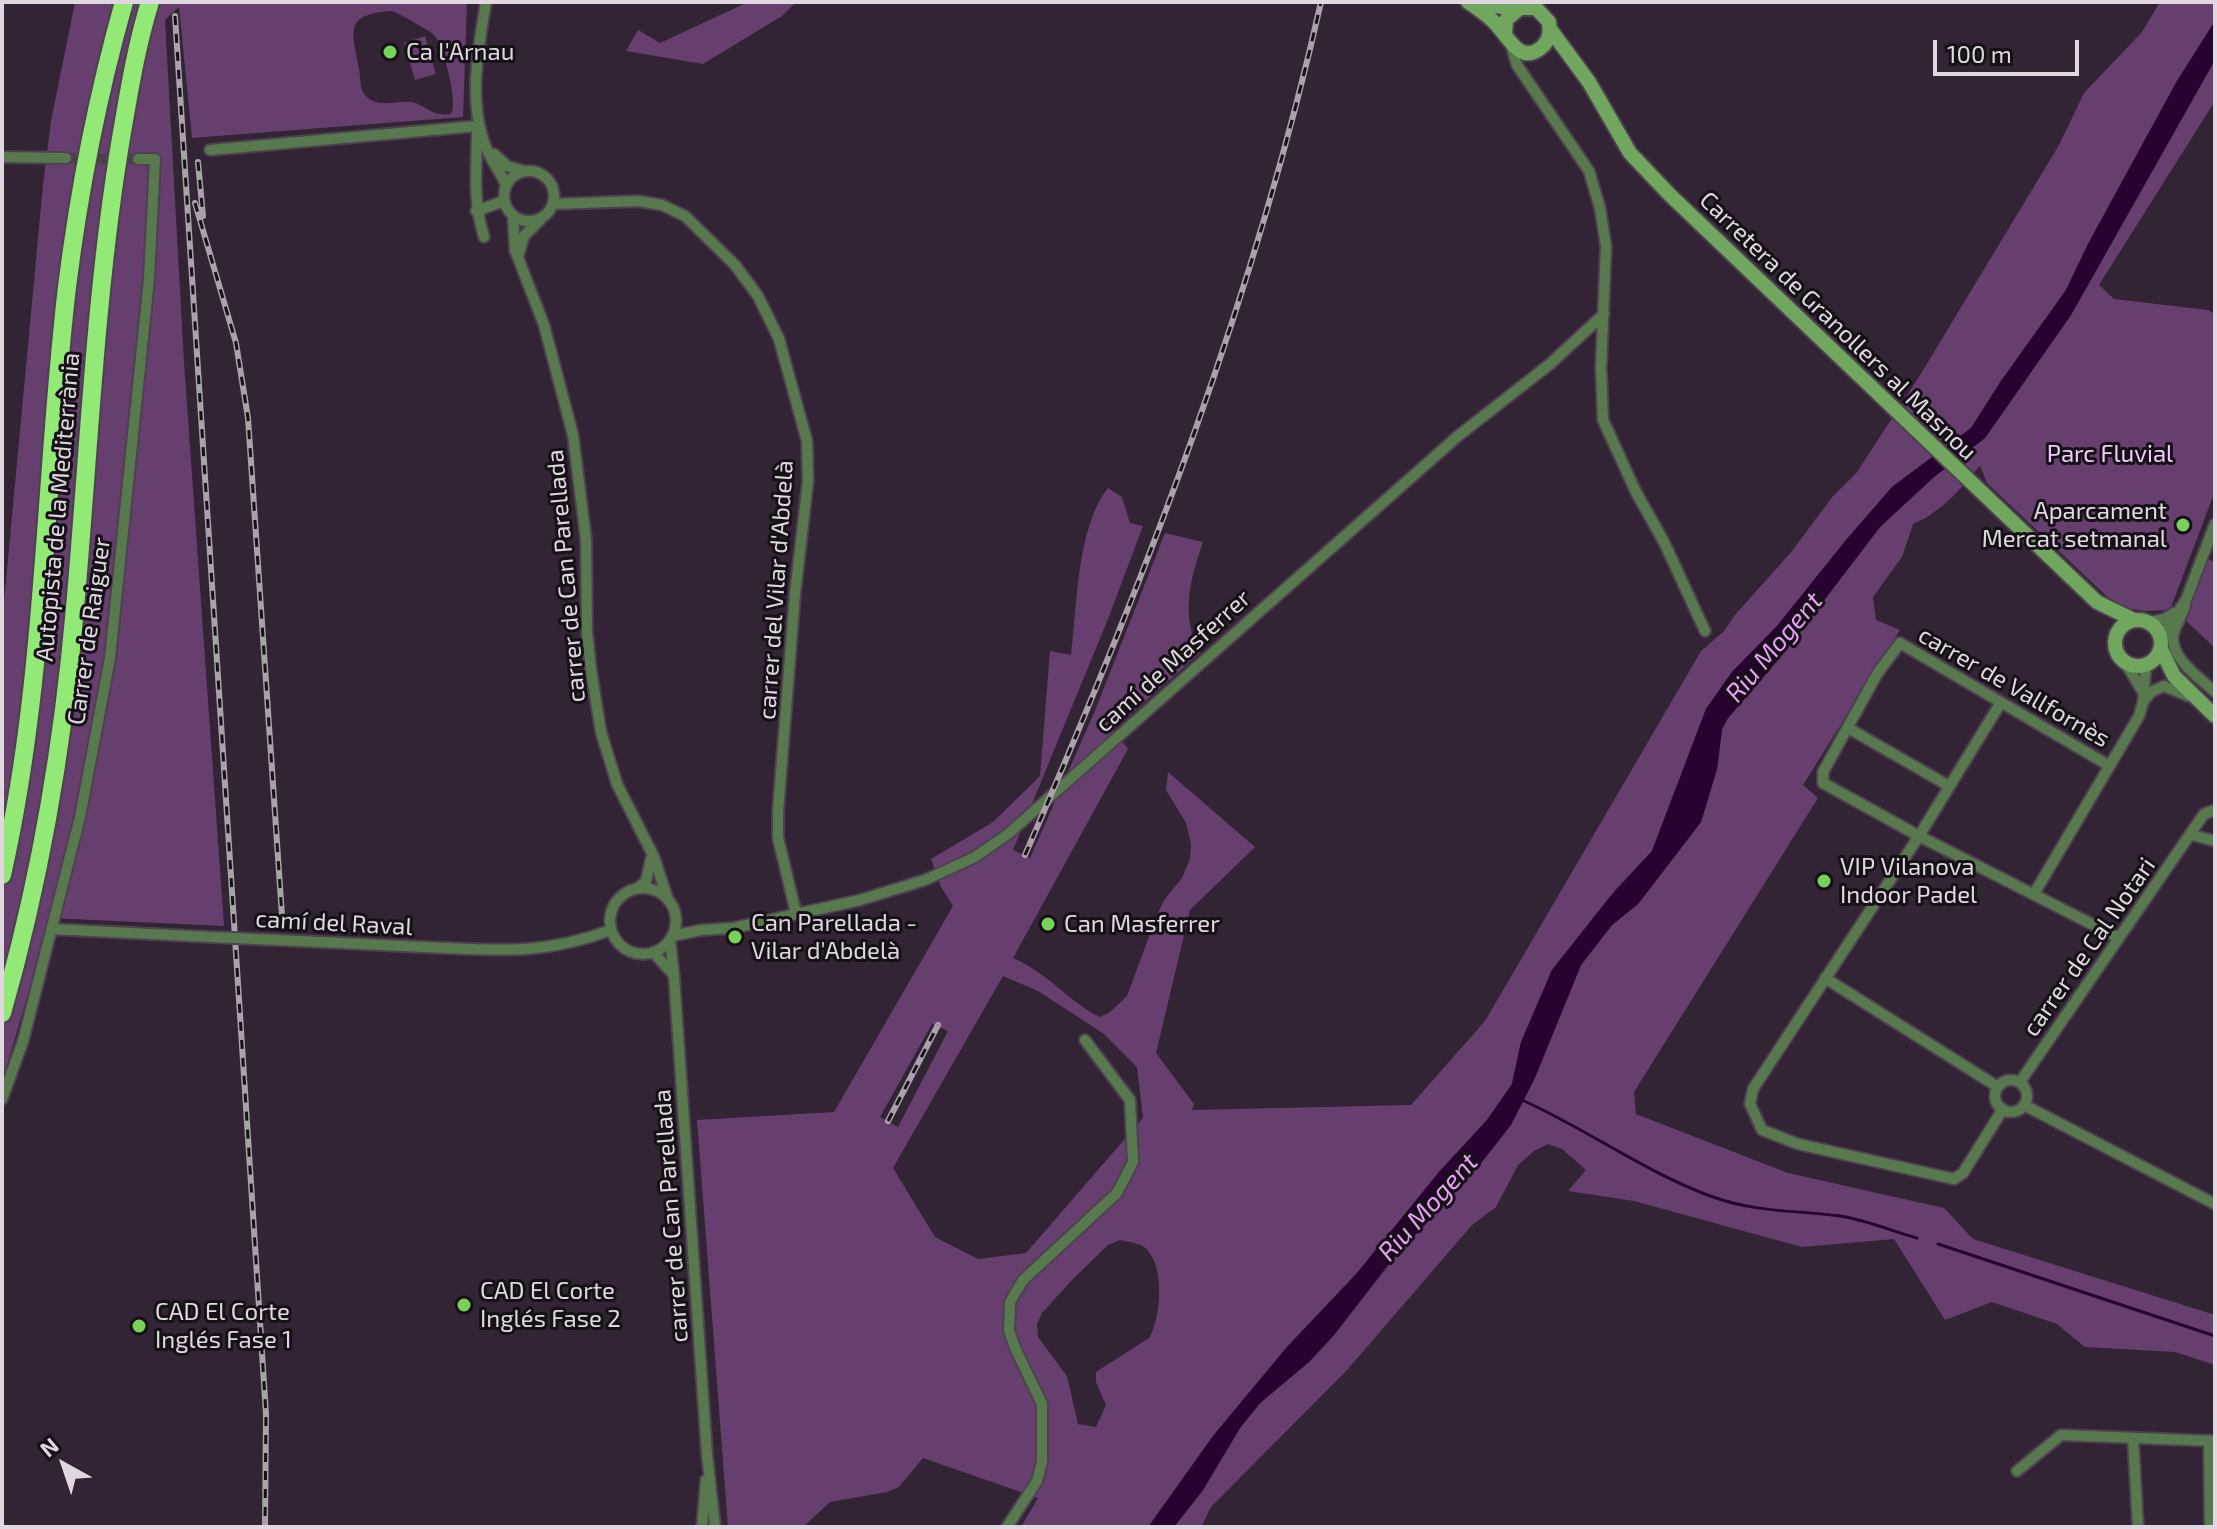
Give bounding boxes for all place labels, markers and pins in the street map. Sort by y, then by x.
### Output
place label: Ca l'Arnau [406,38,514,66]
marker: Ca l'Arnau [381,43,399,61]
place label: Aparcament Mercat setmanal [1982,497,2167,553]
marker: Aparcament Mercat setmanal [2174,516,2192,534]
place label: VIP Vilanova Indoor Padel [1840,853,1977,909]
marker: VIP Vilanova Indoor Padel [1815,872,1833,890]
place label: Can Parellada - Vilar d'Abdelà [751,909,917,965]
place label: Can Masferrer [1064,910,1220,938]
marker: Can Masferrer [1039,915,1057,933]
marker: Can Parellada - Vilar d'Abdelà [726,928,744,946]
place label: CAD El Corte Inglés Fase 2 [480,1277,621,1333]
marker: CAD El Corte Inglés Fase 2 [455,1296,473,1314]
place label: CAD El Corte Inglés Fase 1 [155,1298,292,1354]
marker: CAD El Corte Inglés Fase 1 [130,1317,148,1335]

